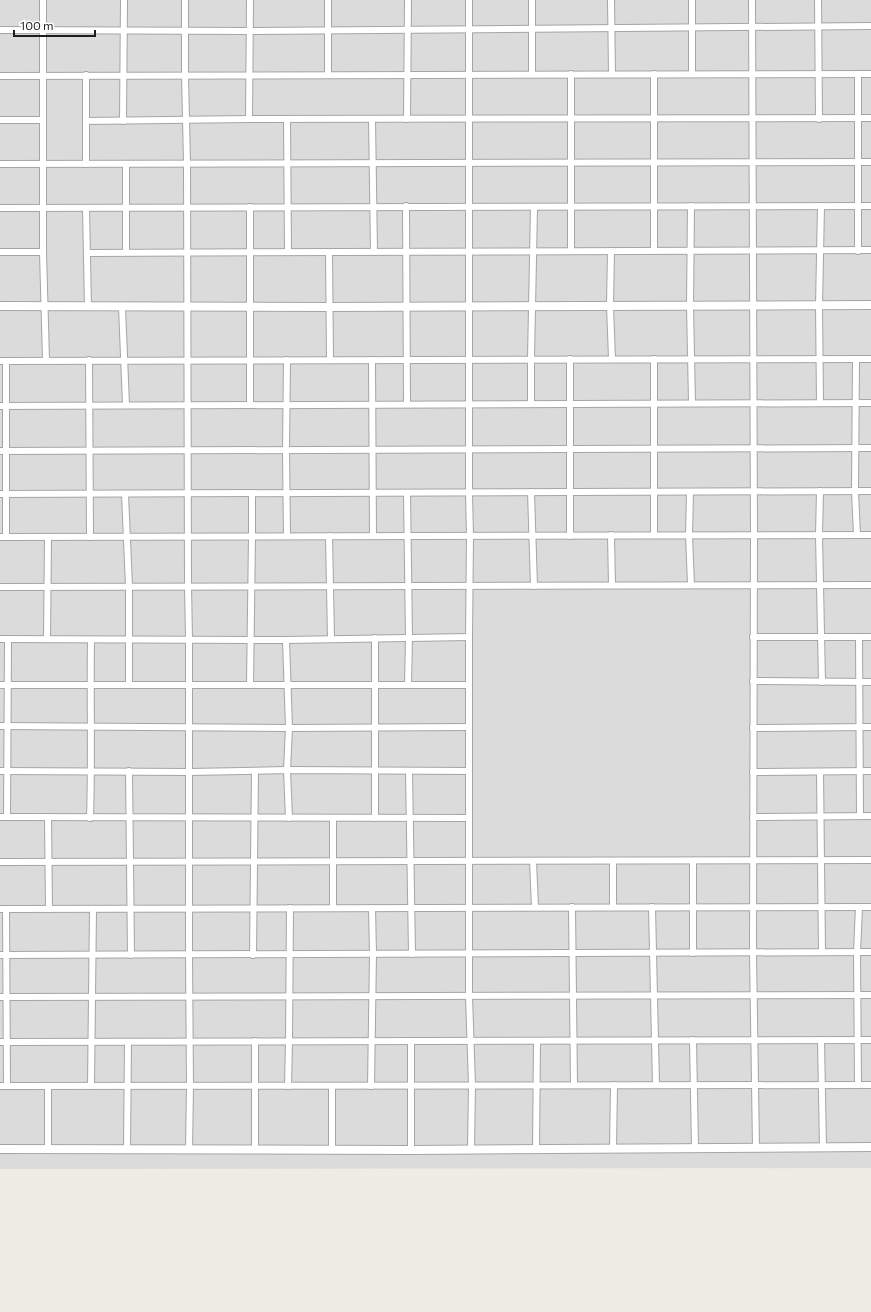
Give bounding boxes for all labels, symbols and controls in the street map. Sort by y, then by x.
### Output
scale bar [14,12,95,38]
text: 100 m [20,18,54,32]

